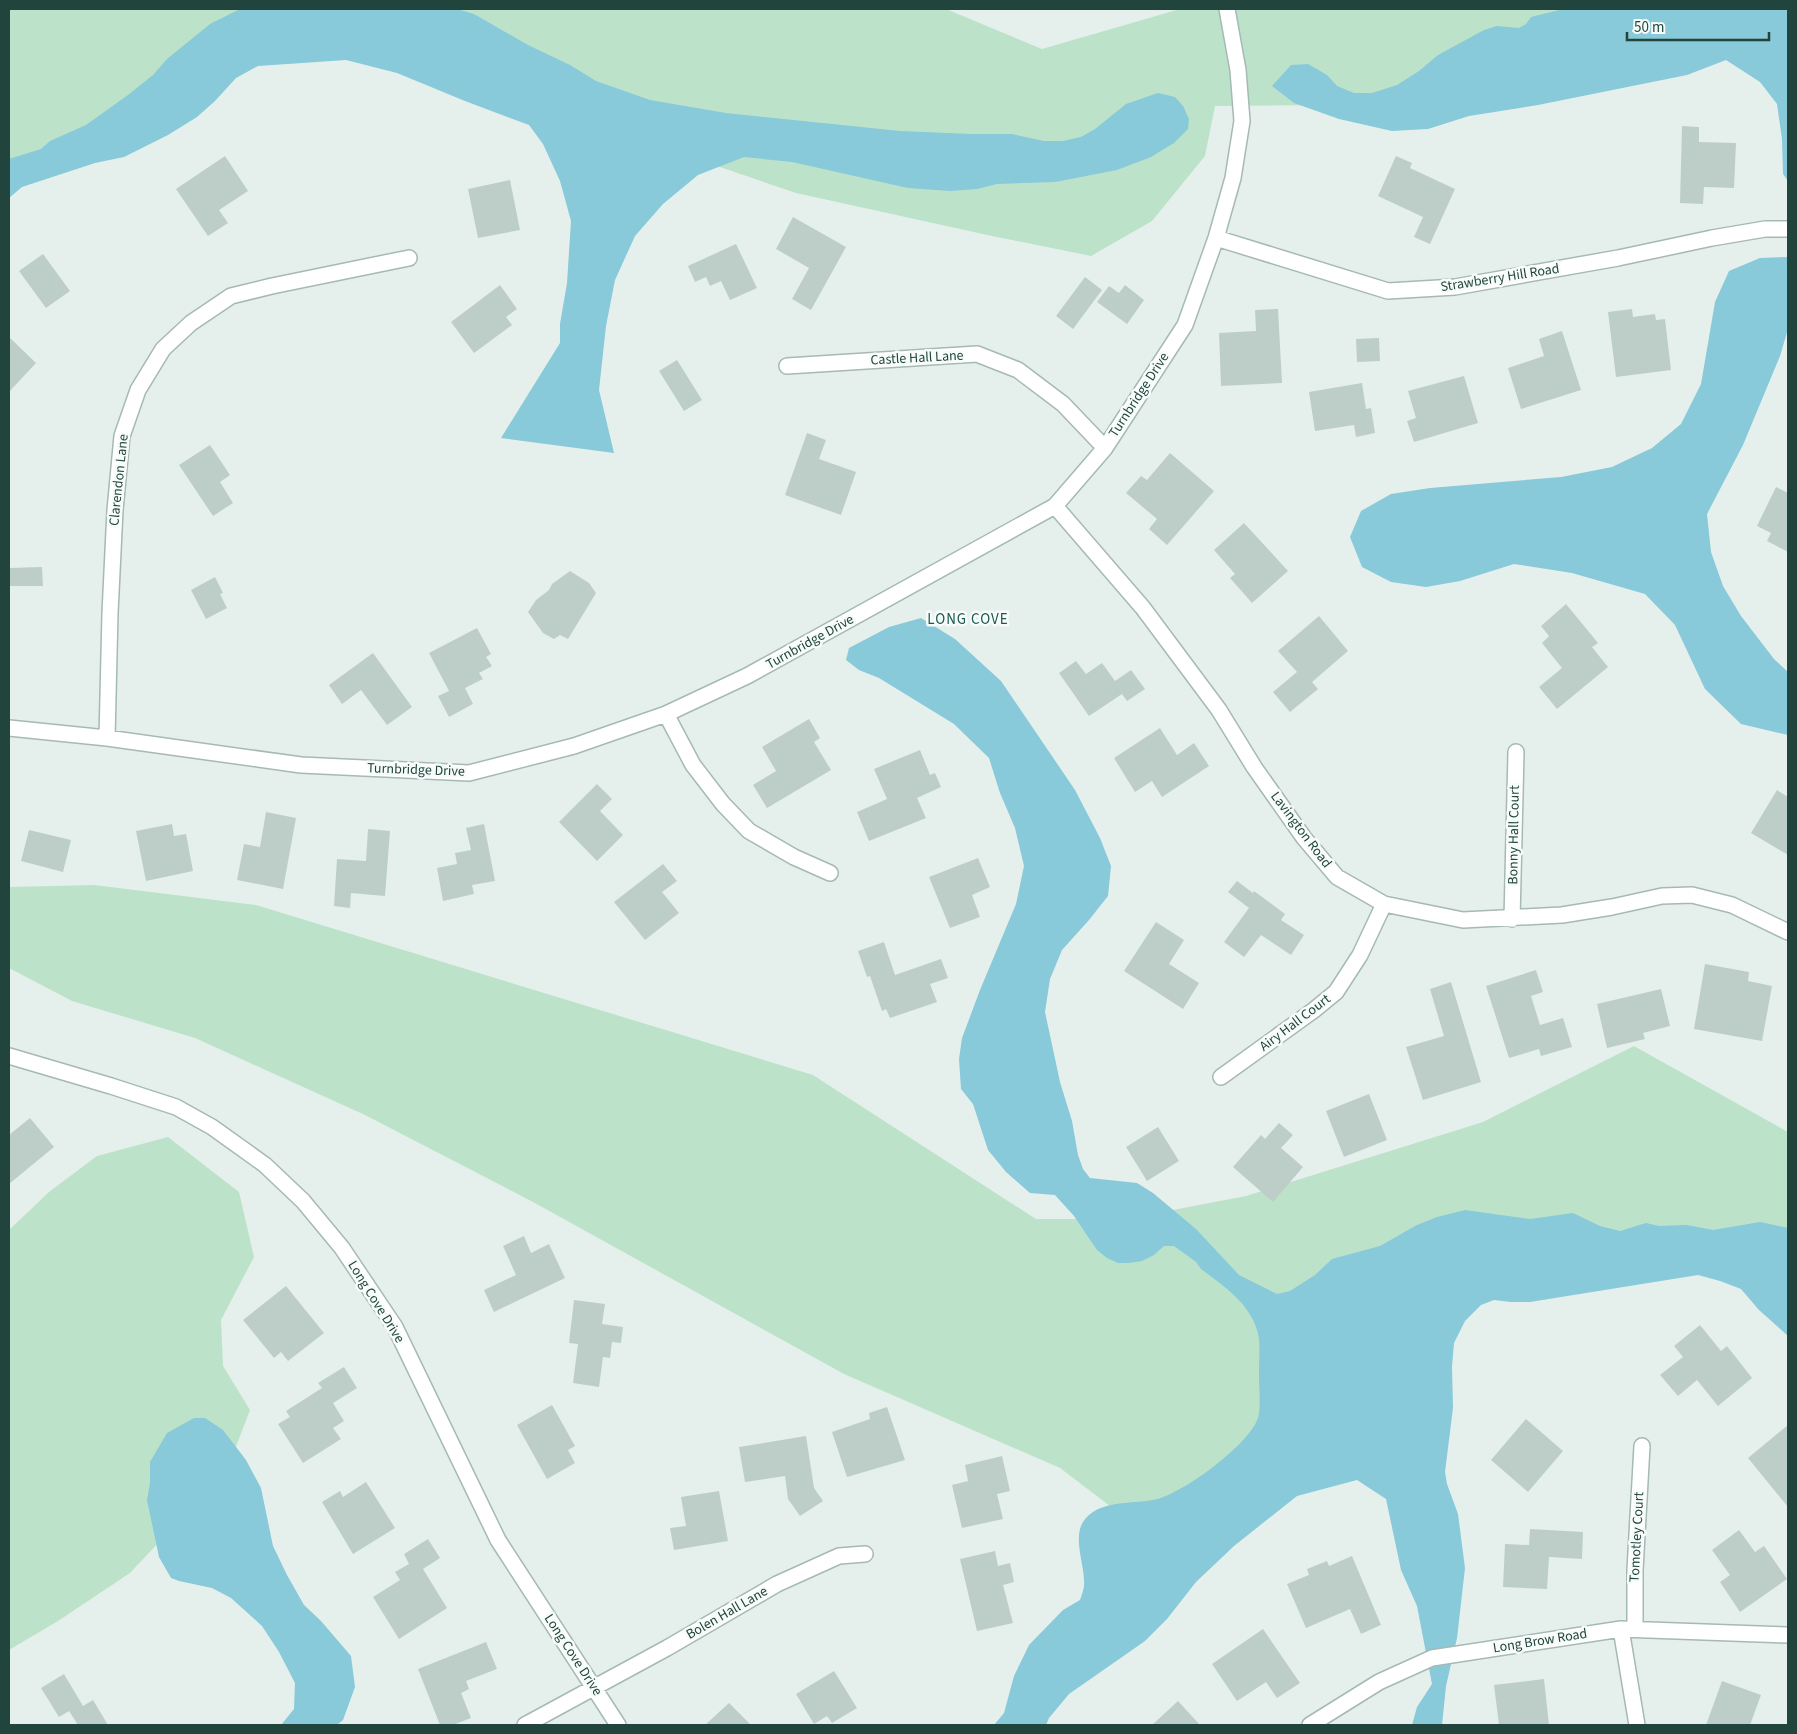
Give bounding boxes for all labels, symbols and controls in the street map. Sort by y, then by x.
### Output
scale bar [1627,10,1770,42]
text: 50 m [1634,17,1664,38]
street label: Strawberry Hill Road [1439,259,1561,297]
street label: Castle Hall Lane [870,346,964,370]
street label: Turnbridge Drive [1104,349,1174,441]
street label: Clarendon Lane [104,433,134,527]
district label: LONG COVE [927,609,1009,630]
street label: Turnbridge Drive [762,610,858,674]
street label: Turnbridge Drive [367,758,465,782]
street label: Bonny Hall Court [1503,785,1525,885]
street label: Lavington Road [1266,788,1336,872]
street label: Airy Hall Court [1255,989,1335,1056]
street label: Long Cove Drive [343,1257,409,1347]
street label: Tomotley Court [1625,1491,1649,1583]
street label: Bolen Hall Lane [682,1581,772,1645]
street label: Long Cove Drive [539,1610,607,1700]
street label: Long Brow Road [1491,1624,1589,1658]

